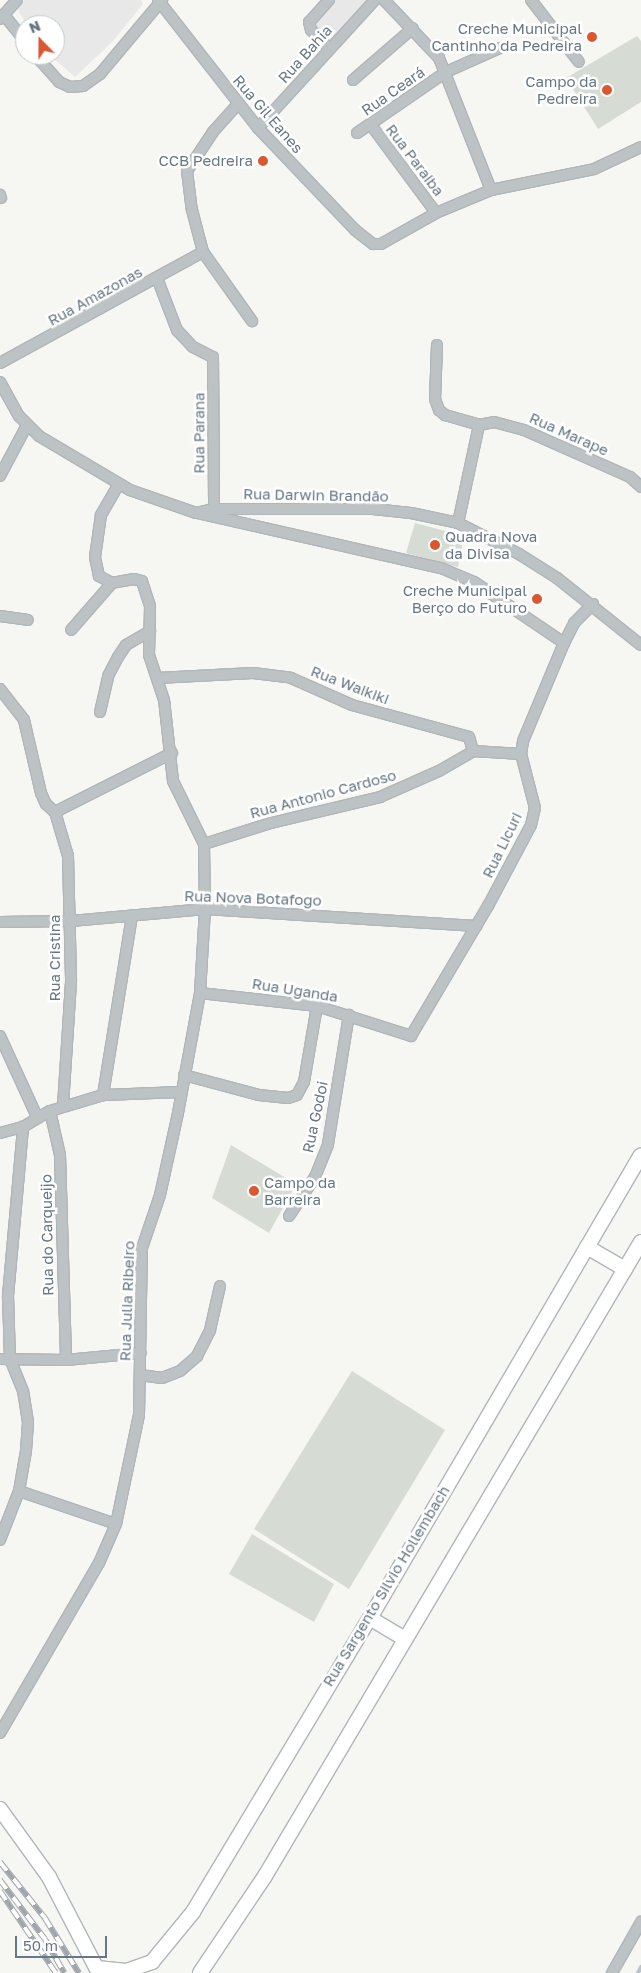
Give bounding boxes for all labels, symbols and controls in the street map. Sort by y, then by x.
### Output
north arrow [15,15,65,65]
text: N [26,17,43,36]
place label: Creche Municipal Cantinho da Pedreira [431,19,582,54]
street label: Rua Bahia [274,21,336,87]
marker: Creche Municipal Cantinho da Pedreira [586,31,598,43]
street label: Rua Ceará [358,63,428,119]
street label: Rua Gil Eanes [229,71,307,157]
place label: Campo da Pedreira [525,72,597,107]
marker: Campo da Pedreira [601,84,613,96]
street label: Rua Paraiba [382,121,448,199]
place label: CCB Pedreira [159,152,253,170]
marker: CCB Pedreira [257,155,269,167]
street label: Rua Amazonas [45,263,145,329]
street label: Rua Parana [190,392,208,474]
street label: Rua Marape [527,409,611,459]
street label: Rua Darwin Brandão [243,485,389,505]
place label: Quadra Nova da Divisa [445,527,537,562]
marker: Quadra Nova da Divisa [429,539,441,551]
place label: Creche Municipal Berço do Futuro [403,581,527,616]
marker: Creche Municipal Berço do Futuro [531,593,543,605]
street label: Rua Waikiki [308,662,392,708]
street label: Rua Antonio Cardoso [248,766,398,822]
street label: Rua Licuri [478,809,526,881]
street label: Rua Nova Botafogo [184,887,322,909]
street label: Rua Cristina [46,915,64,1001]
street label: Rua Uganda [251,974,339,1006]
street label: Rua Godoi [299,1079,331,1155]
place label: Campo da Barreira [264,1173,336,1208]
street label: Rua do Carqueijo [37,1174,57,1296]
marker: Campo da Barreira [248,1185,260,1197]
street label: Rua Julia Ribeiro [116,1240,138,1362]
street label: Rua Sargento Silvio Hollembach [319,1482,453,1690]
scale bar [18,1926,110,1958]
text: 50 m [23,1936,58,1954]

